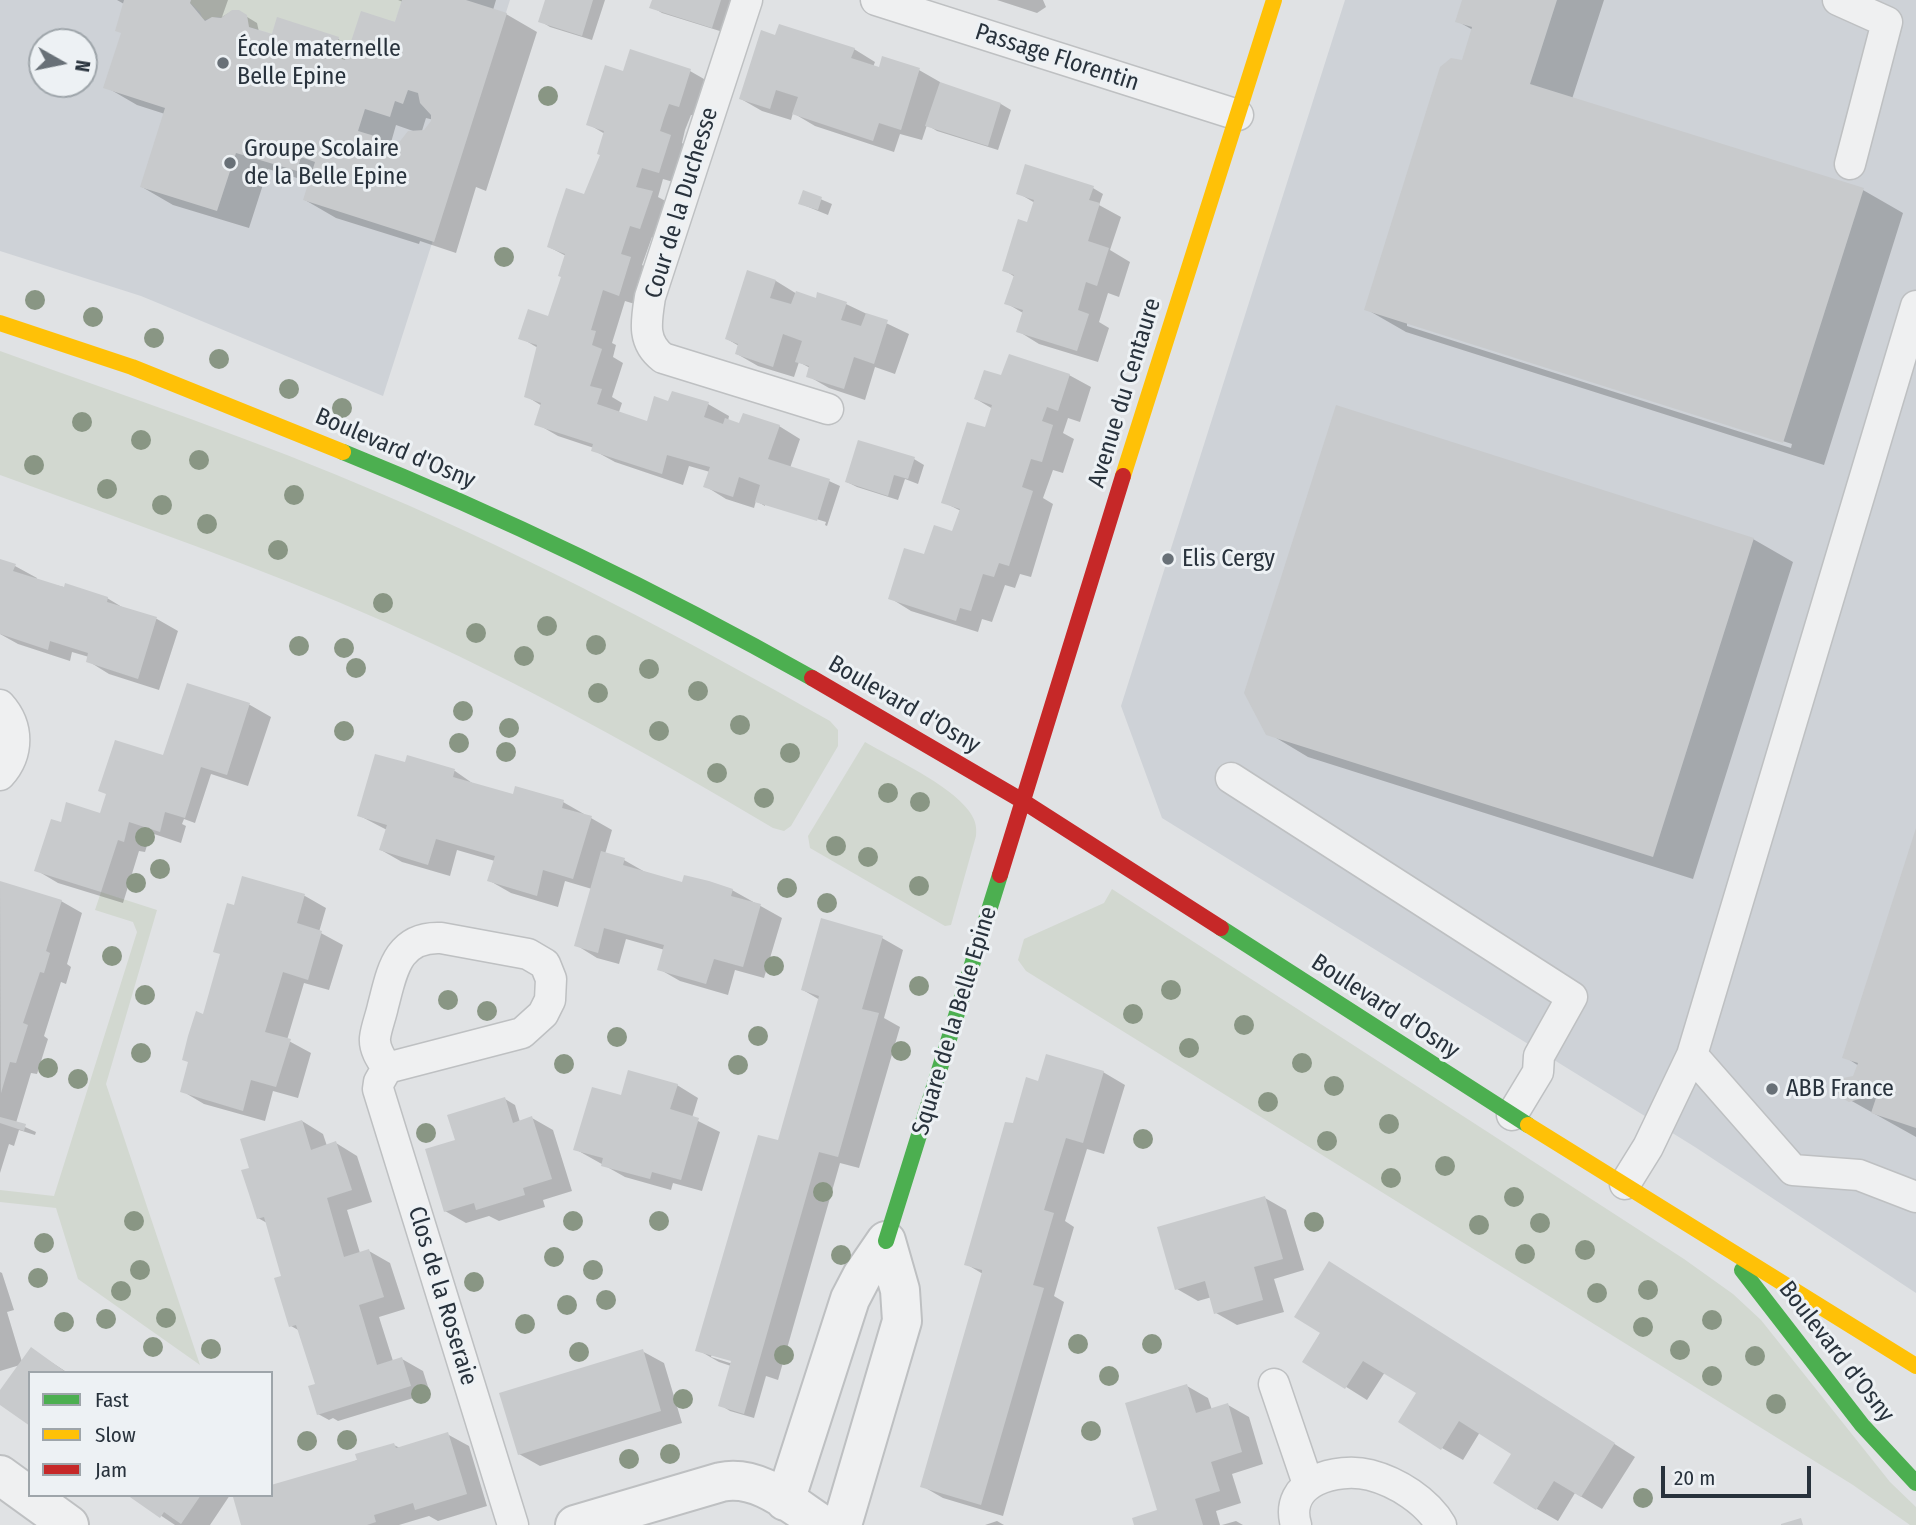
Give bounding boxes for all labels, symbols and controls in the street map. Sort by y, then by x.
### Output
street label: Passage Florentin [971,18,1143,98]
north arrow [28,28,98,98]
place label: École maternelle Belle Epine [237,35,401,91]
marker: École maternelle Belle Epine [215,55,231,71]
text: N [70,59,95,73]
street label: Cour de la Duchesse [639,104,725,302]
place label: Groupe Scolaire de la Belle Epine [244,135,407,191]
marker: Groupe Scolaire de la Belle Epine [222,155,238,171]
street label: Avenue du Centaure [1082,295,1168,491]
street label: Boulevard d'Osny [311,402,479,496]
place label: Elis Cergy [1182,545,1275,573]
marker: Elis Cergy [1160,551,1176,567]
street label: Boulevard d'Osny [823,650,985,760]
street label: Square de la Belle Epine [906,903,1004,1139]
street label: Boulevard d'Osny [1306,948,1464,1066]
place label: ABB France [1786,1075,1894,1103]
marker: ABB France [1764,1081,1780,1097]
street label: Clos de la Roseraie [401,1203,483,1389]
street label: Boulevard d'Osny [1772,1276,1900,1428]
legend [28,1371,273,1497]
text: Fast [95,1387,129,1413]
text: Slow [95,1422,136,1448]
scale bar [1664,1452,1814,1496]
text: Jam [95,1457,127,1483]
text: 20 m [1674,1465,1715,1491]

